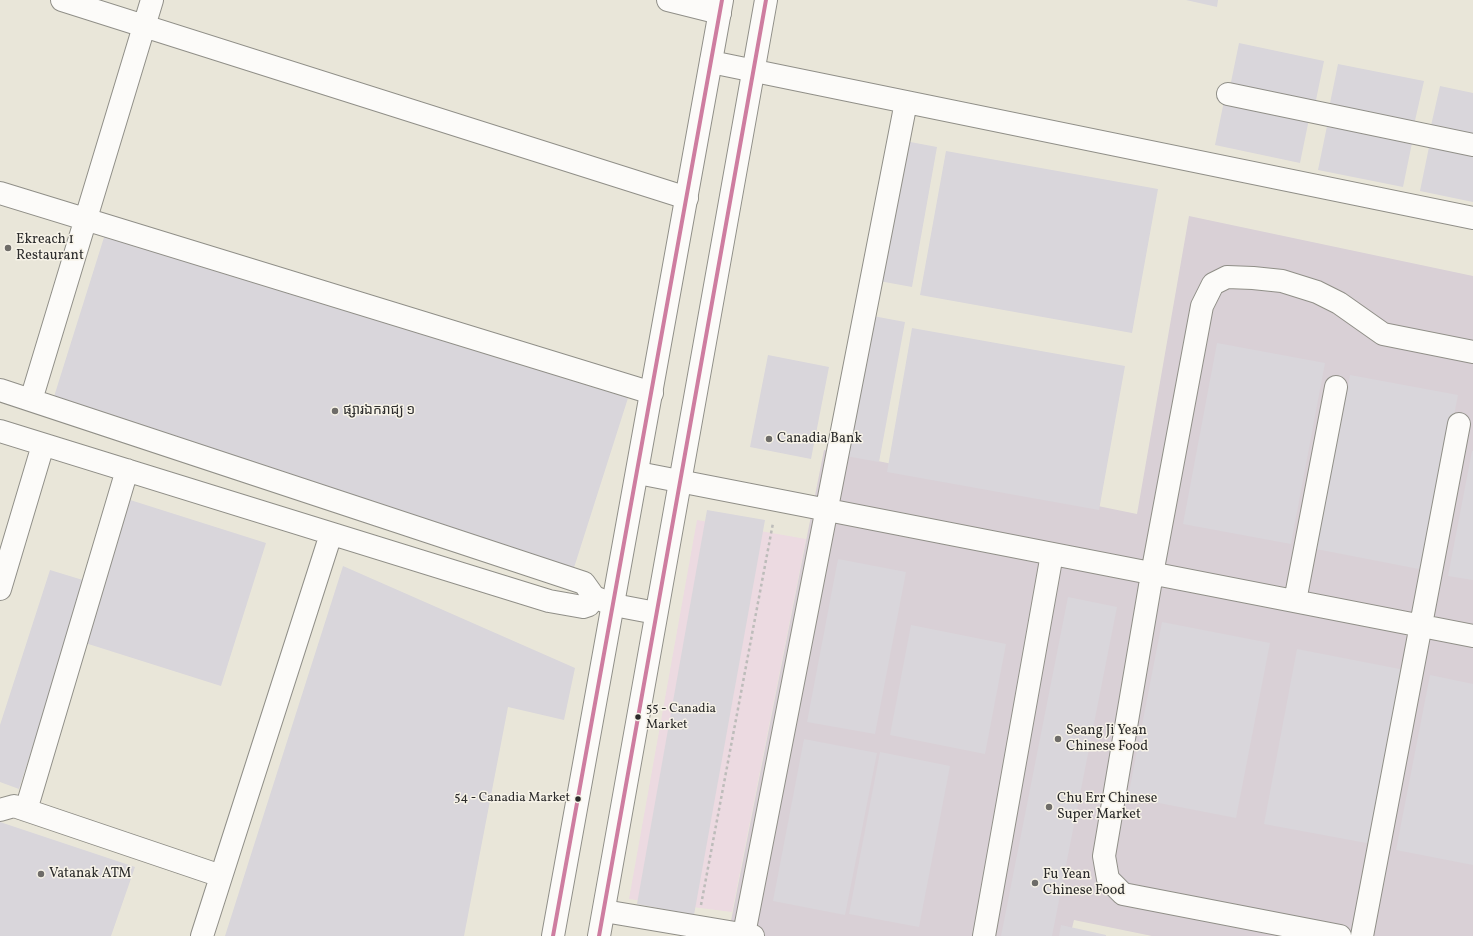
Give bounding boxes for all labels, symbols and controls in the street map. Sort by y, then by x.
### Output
place label: Ekreach 1 Restaurant [16,232,84,264]
marker: Ekreach 1 Restaurant [3,243,13,253]
place label: ផ្សារឯករាជ្យ ១ [343,403,415,419]
marker: ផ្សារឯករាជ្យ ១ [330,406,340,416]
place label: Canadia Bank [777,431,862,447]
marker: Canadia Bank [764,434,774,444]
place label: 55 - Canadia Market [646,702,716,733]
marker: 55 - Canadia Market [633,712,643,722]
place label: Seang Ji Yean Chinese Food [1066,723,1148,756]
marker: Seang Ji Yean Chinese Food [1053,734,1063,744]
place label: 54 - Canadia Market [454,791,570,807]
place label: Chu Err Chinese Super Market [1057,791,1157,824]
marker: 54 - Canadia Market [573,794,583,804]
marker: Chu Err Chinese Super Market [1044,802,1054,812]
place label: Vatanak ATM [49,866,131,882]
place label: Fu Yean Chinese Food [1043,867,1125,900]
marker: Vatanak ATM [36,869,46,879]
marker: Fu Yean Chinese Food [1030,878,1040,888]

